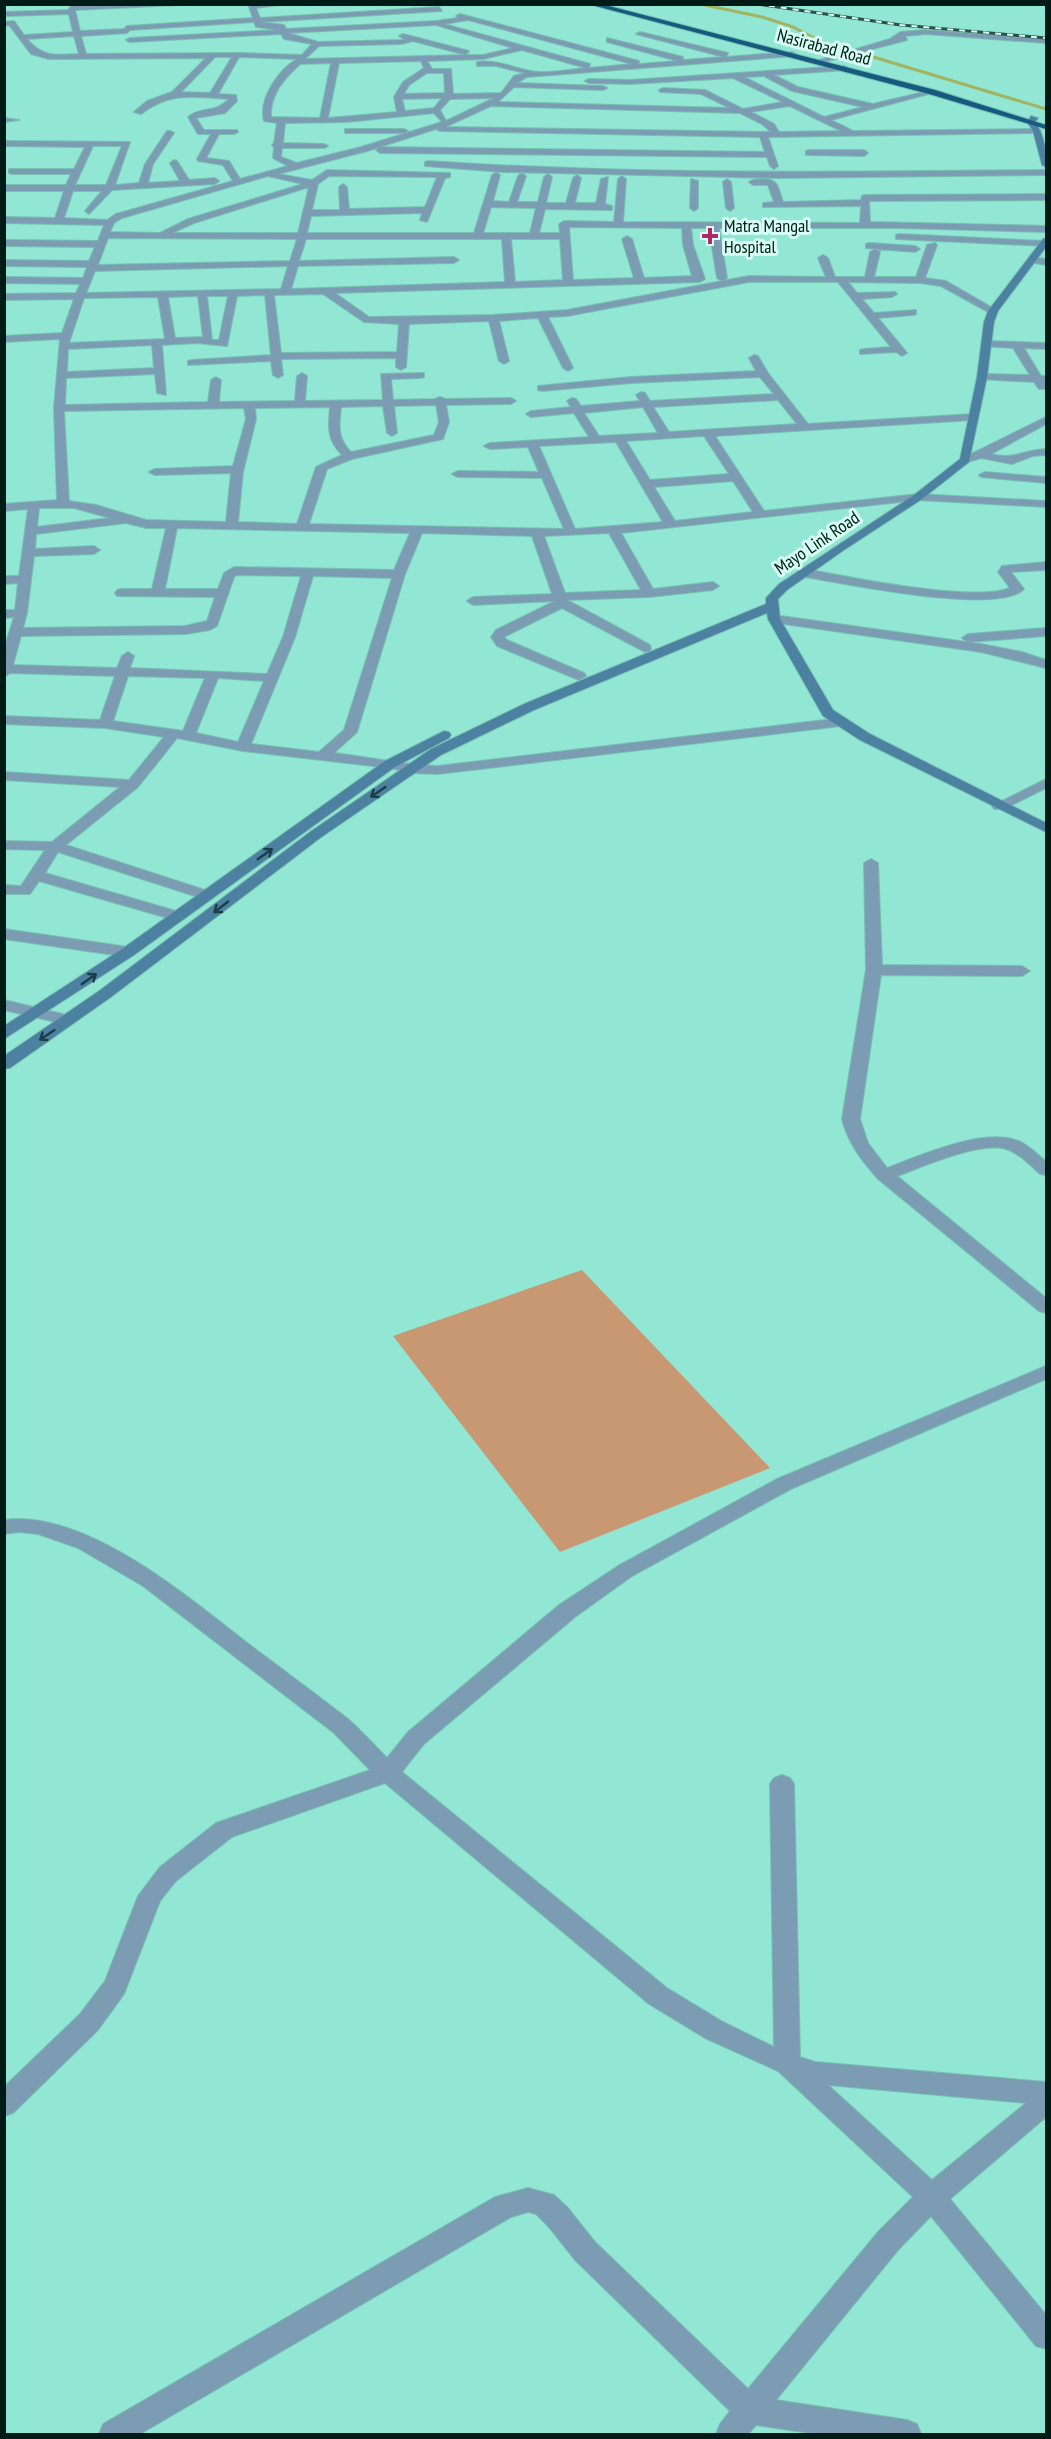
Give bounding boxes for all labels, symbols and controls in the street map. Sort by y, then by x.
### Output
street label: Nasirabad Road [775,23,874,70]
place label: Matra Mangal Hospital [724,214,810,258]
marker: Matra Mangal Hospital [701,227,719,245]
street label: Mayo Link Road [770,506,864,579]
one-way arrow [371,786,387,798]
one-way arrow [256,848,272,860]
one-way arrow [213,900,229,913]
one-way arrow [80,973,96,985]
one-way arrow [40,1029,56,1041]

